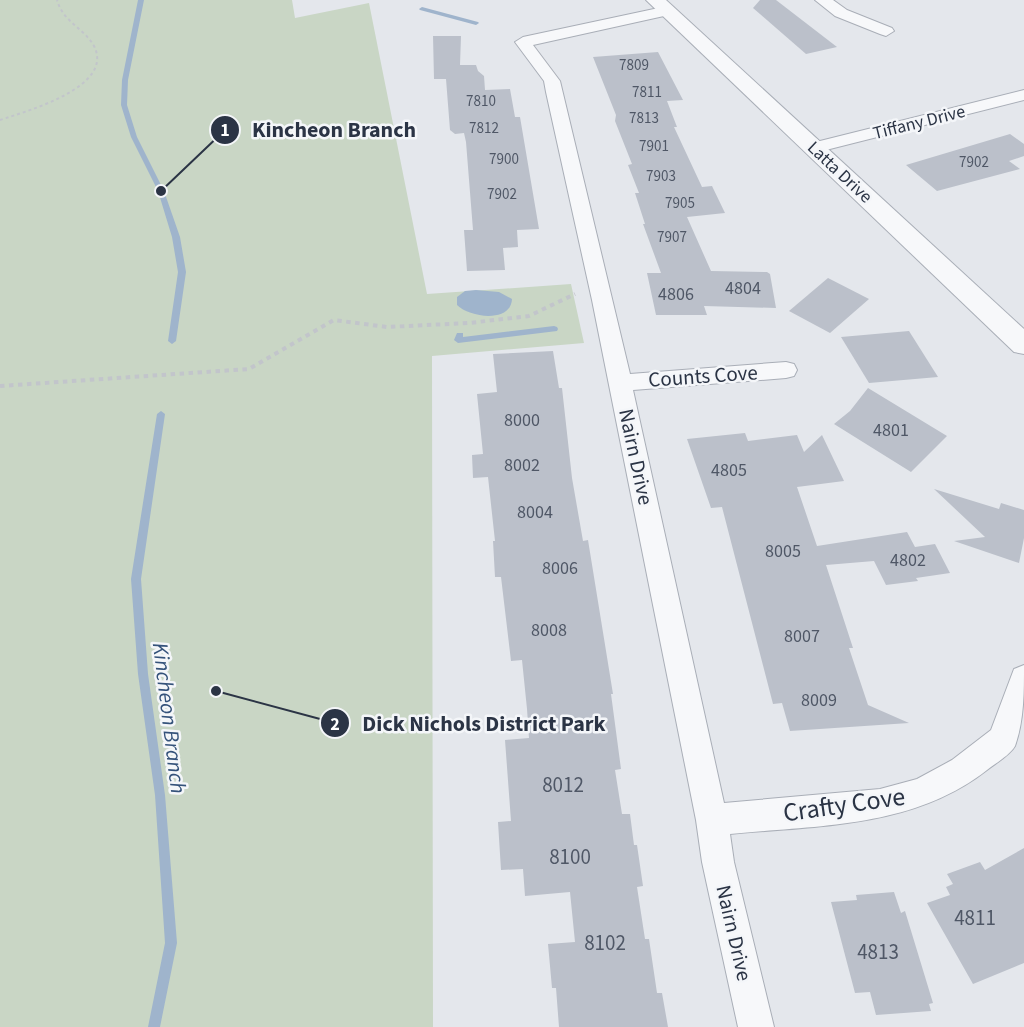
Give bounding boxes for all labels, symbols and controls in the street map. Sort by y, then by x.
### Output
house number: 7809 [619,55,649,76]
house number: 7811 [632,82,662,103]
house number: 7810 [466,91,496,112]
street label: Tiffany Drive [870,99,968,146]
house number: 7813 [629,108,659,129]
callout: Kincheon Branch [210,110,428,150]
text: Kincheon Branch [252,114,416,146]
text: 1 [220,118,230,143]
house number: 7812 [469,118,499,139]
house number: 7901 [639,136,669,157]
street label: Latta Drive [802,136,878,209]
house number: 7900 [489,149,519,170]
house number: 7902 [959,152,989,173]
house number: 7903 [646,166,676,187]
house number: 7902 [487,184,517,205]
house number: 7905 [665,193,695,214]
house number: 7907 [657,227,687,248]
house number: 4804 [725,276,761,301]
house number: 4806 [658,282,694,307]
street label: Counts Cove [647,357,759,395]
street label: Nairn Drive [611,406,661,508]
house number: 8000 [504,408,540,433]
house number: 4801 [873,418,909,443]
house number: 8002 [504,453,540,478]
house number: 4805 [711,458,747,483]
house number: 8004 [517,500,553,525]
house number: 8005 [765,539,801,564]
house number: 4802 [890,548,926,573]
house number: 8006 [542,556,578,581]
house number: 8008 [531,618,567,643]
house number: 8007 [784,624,820,649]
water label: Kincheon Branch [144,641,194,796]
house number: 8009 [801,688,837,713]
callout: Dick Nichols District Park [320,703,618,743]
text: Dick Nichols District Park [362,708,606,740]
text: 2 [330,712,340,737]
house number: 8012 [542,770,584,800]
street label: Crafty Cove [781,778,908,831]
house number: 8100 [549,842,591,872]
street label: Nairn Drive [708,882,760,984]
house number: 4811 [954,903,996,933]
house number: 8102 [584,928,626,958]
house number: 4813 [857,937,899,967]

